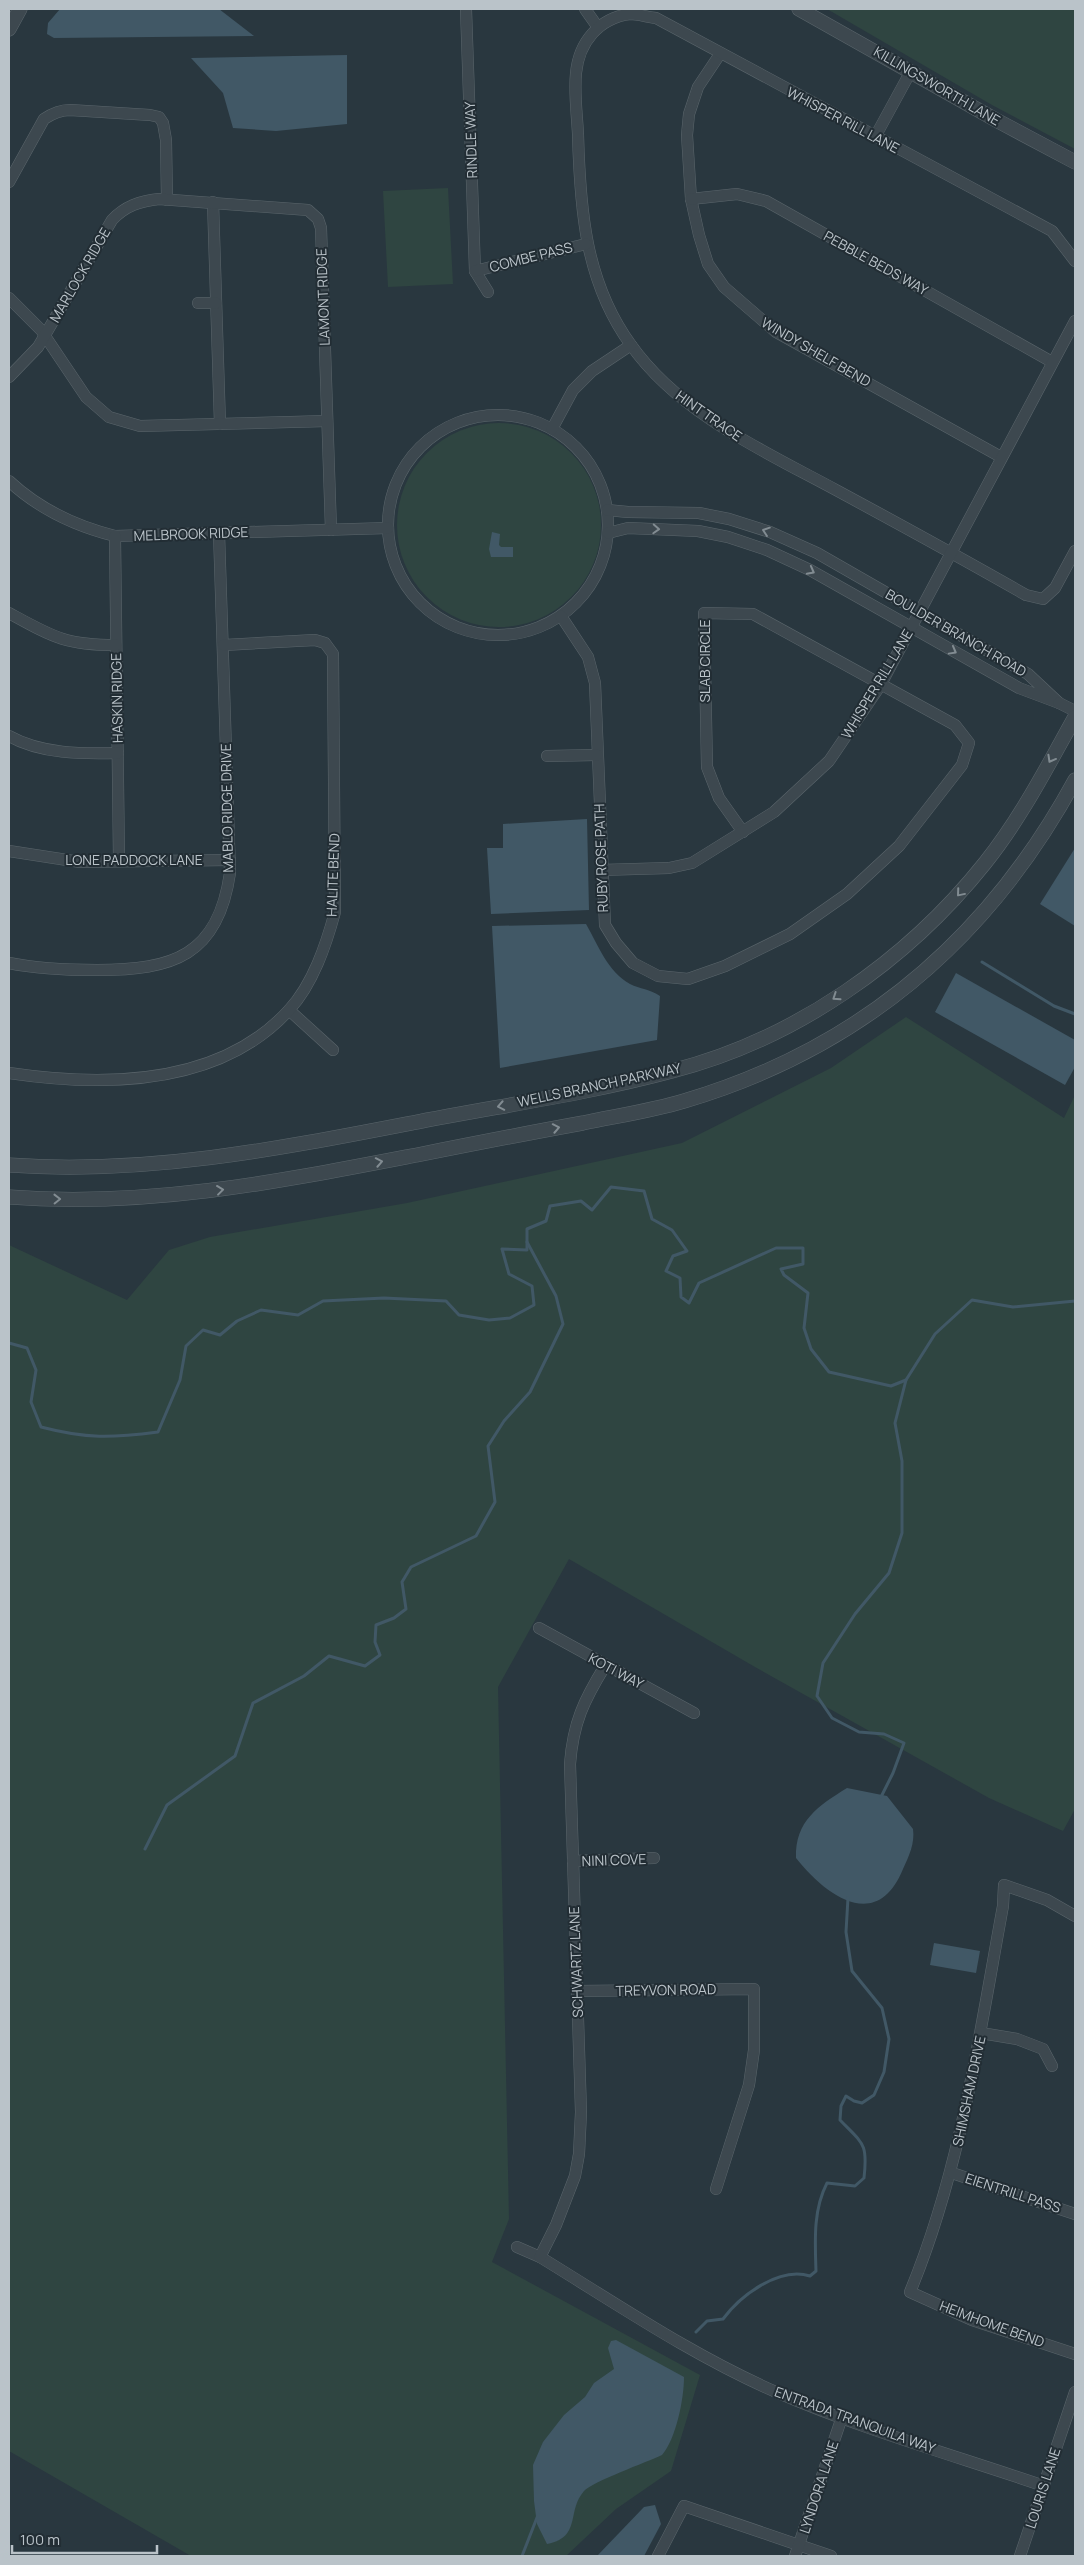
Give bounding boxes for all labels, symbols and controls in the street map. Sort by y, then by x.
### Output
street label: KILLINGSWORTH LANE [871,42,1004,130]
street label: WHISPER RILL LANE [784,82,903,157]
street label: RINDLE WAY [460,101,481,179]
street label: MARLOCK RIDGE [45,224,114,326]
street label: PEBBLE BEDS WAY [821,226,932,299]
street label: COMBE PASS [487,237,575,276]
street label: LAMONT RIDGE [311,248,334,346]
street label: WINDY SHELF BEND [758,312,875,391]
street label: HINT TRACE [672,386,746,445]
street label: MELBROOK RIDGE [133,522,249,545]
one-way arrow [652,523,660,534]
one-way arrow [762,527,770,537]
one-way arrow [806,565,815,575]
street label: BOULDER BRANCH ROAD [882,584,1030,681]
street label: SLAB CIRCLE [695,619,714,703]
street label: WHISPER RILL LANE [836,625,917,742]
one-way arrow [947,645,956,655]
street label: HASKIN RIDGE [106,653,127,743]
street label: MABLO RIDGE DRIVE [216,743,237,873]
one-way arrow [1048,754,1058,763]
street label: RUBY ROSE PATH [589,803,612,913]
street label: HALITE BEND [322,833,343,917]
street label: LONE PADDOCK LANE [65,850,203,869]
one-way arrow [957,887,965,896]
one-way arrow [832,991,841,1000]
street label: WELLS BRANCH PARKWAY [515,1058,683,1111]
one-way arrow [496,1100,505,1111]
one-way arrow [552,1123,561,1133]
one-way arrow [375,1157,384,1167]
one-way arrow [216,1185,224,1196]
one-way arrow [54,1194,62,1204]
street label: KOTI WAY [585,1648,647,1693]
street label: NINI COVE [581,1849,647,1870]
street label: SCHWARTZ LANE [564,1906,587,2018]
street label: TREYVON ROAD [616,1979,716,2000]
street label: SHIMSHAM DRIVE [947,2034,990,2148]
street label: EIENTRILL PASS [963,2168,1064,2217]
street label: HEIMHOME BEND [937,2296,1047,2351]
street label: ENTRADA TRANQUILA WAY [772,2382,938,2458]
street label: LYNDORA LANE [795,2438,843,2536]
street label: LOURIS LANE [1021,2445,1065,2531]
scale bar [12,2522,158,2554]
text: 100 m [20,2529,60,2550]

